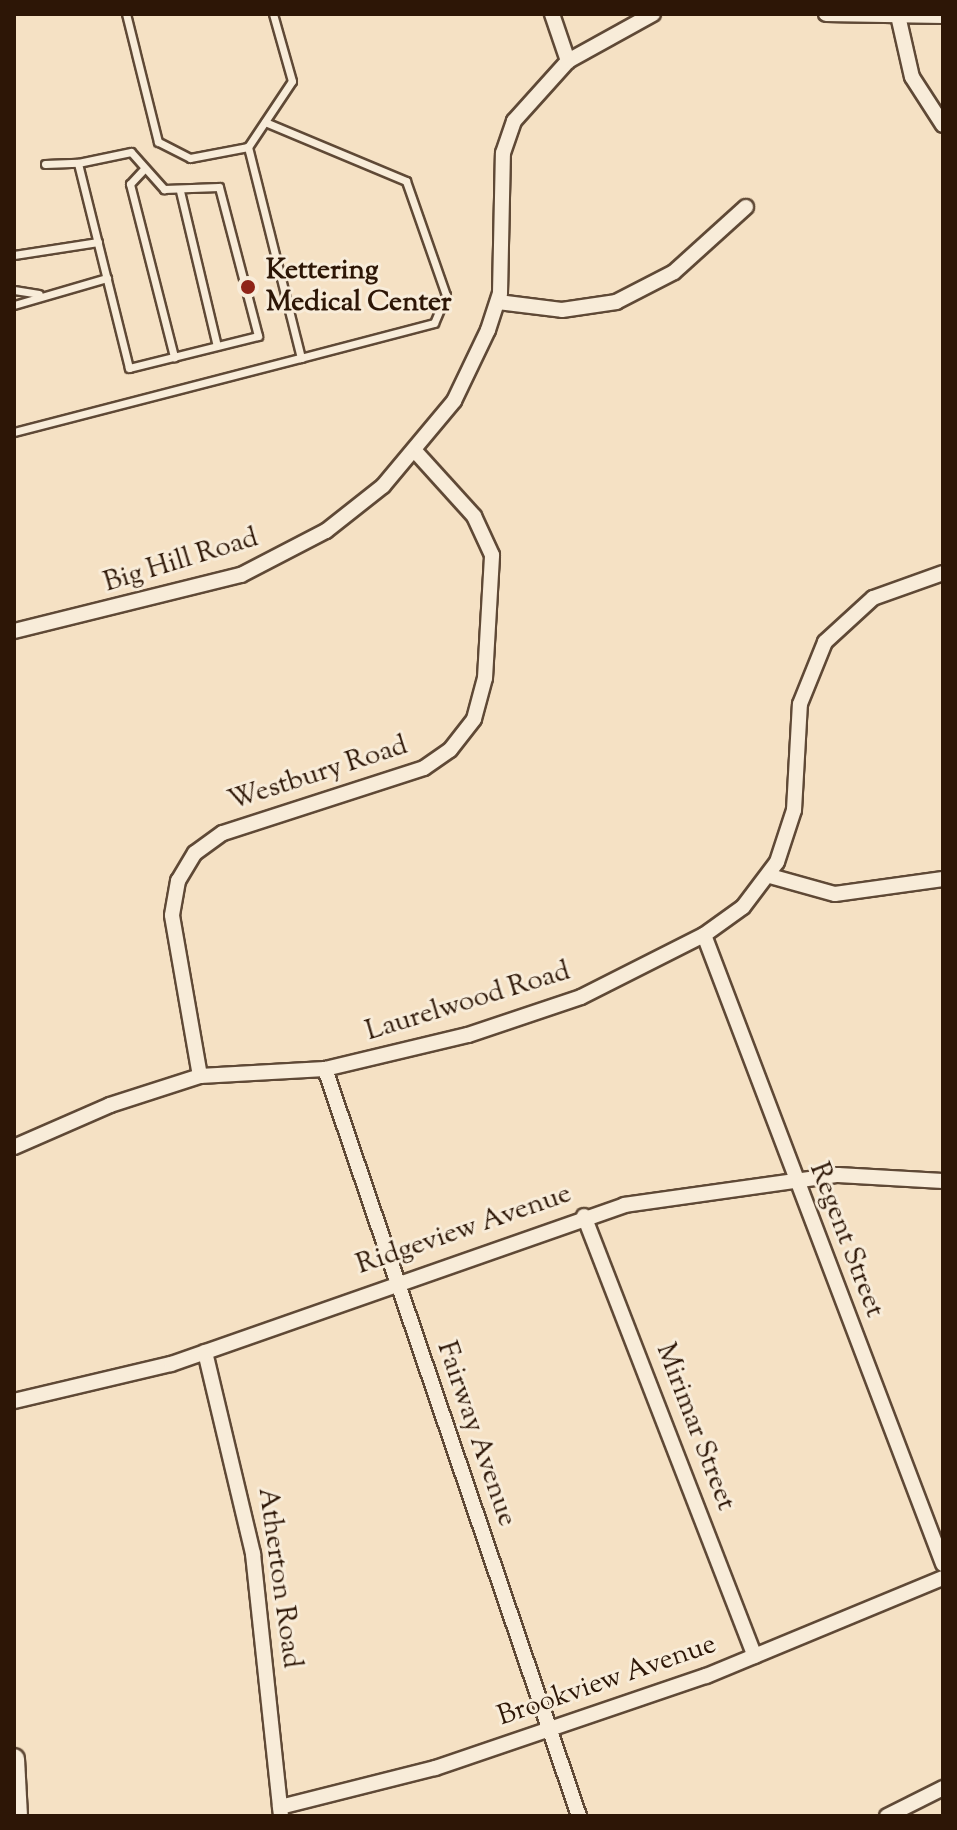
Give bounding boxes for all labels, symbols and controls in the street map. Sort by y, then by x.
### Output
place label: Kettering Medical Center [266,254,452,320]
marker: Kettering Medical Center [237,276,259,298]
street label: Big Hill Road [100,522,262,600]
street label: Westbury Road [224,729,412,819]
street label: Laurelwood Road [362,955,574,1049]
street label: Regent Street [801,1158,891,1322]
street label: Ridgeview Avenue [352,1177,576,1283]
street label: Fairway Avenue [429,1337,523,1531]
street label: Mirimar Street [648,1339,742,1515]
street label: Atherton Road [250,1486,308,1670]
street label: Brookview Avenue [493,1628,721,1734]

